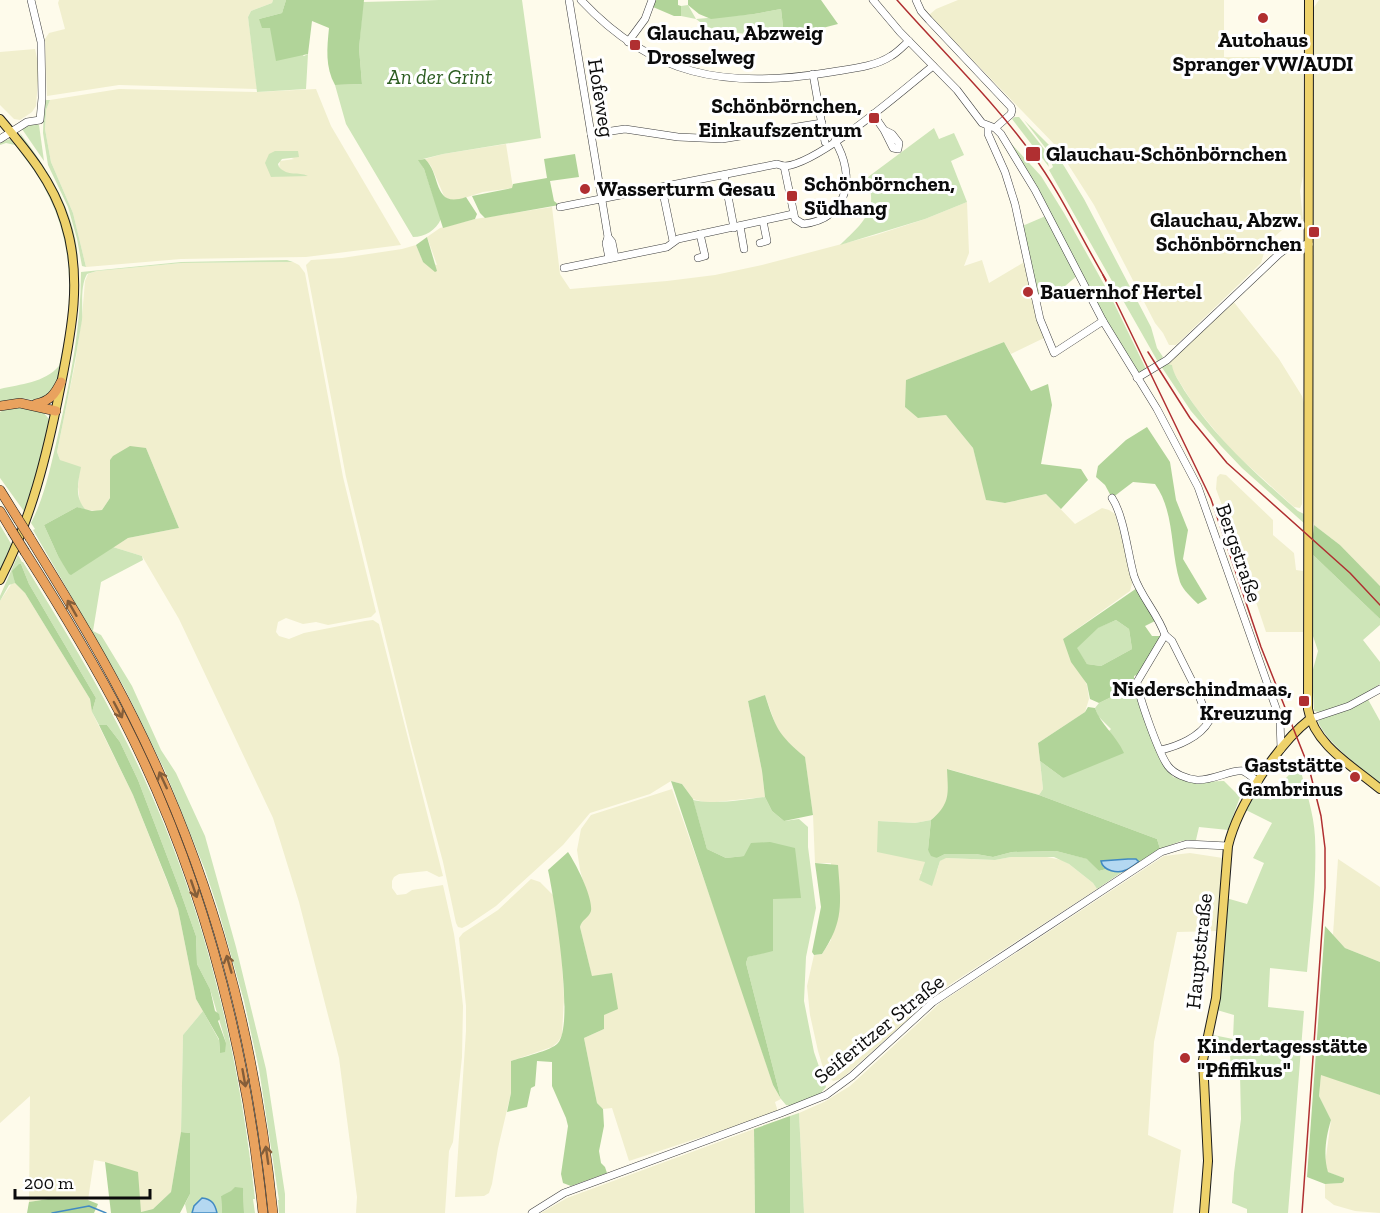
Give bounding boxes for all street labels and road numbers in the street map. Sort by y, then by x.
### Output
street label: Hofeweg [583,57,620,140]
street label: Bergstraße [1211,500,1268,605]
street label: Hauptstraße [1180,892,1217,1010]
street label: Seiferitzer Straße [809,968,949,1089]

